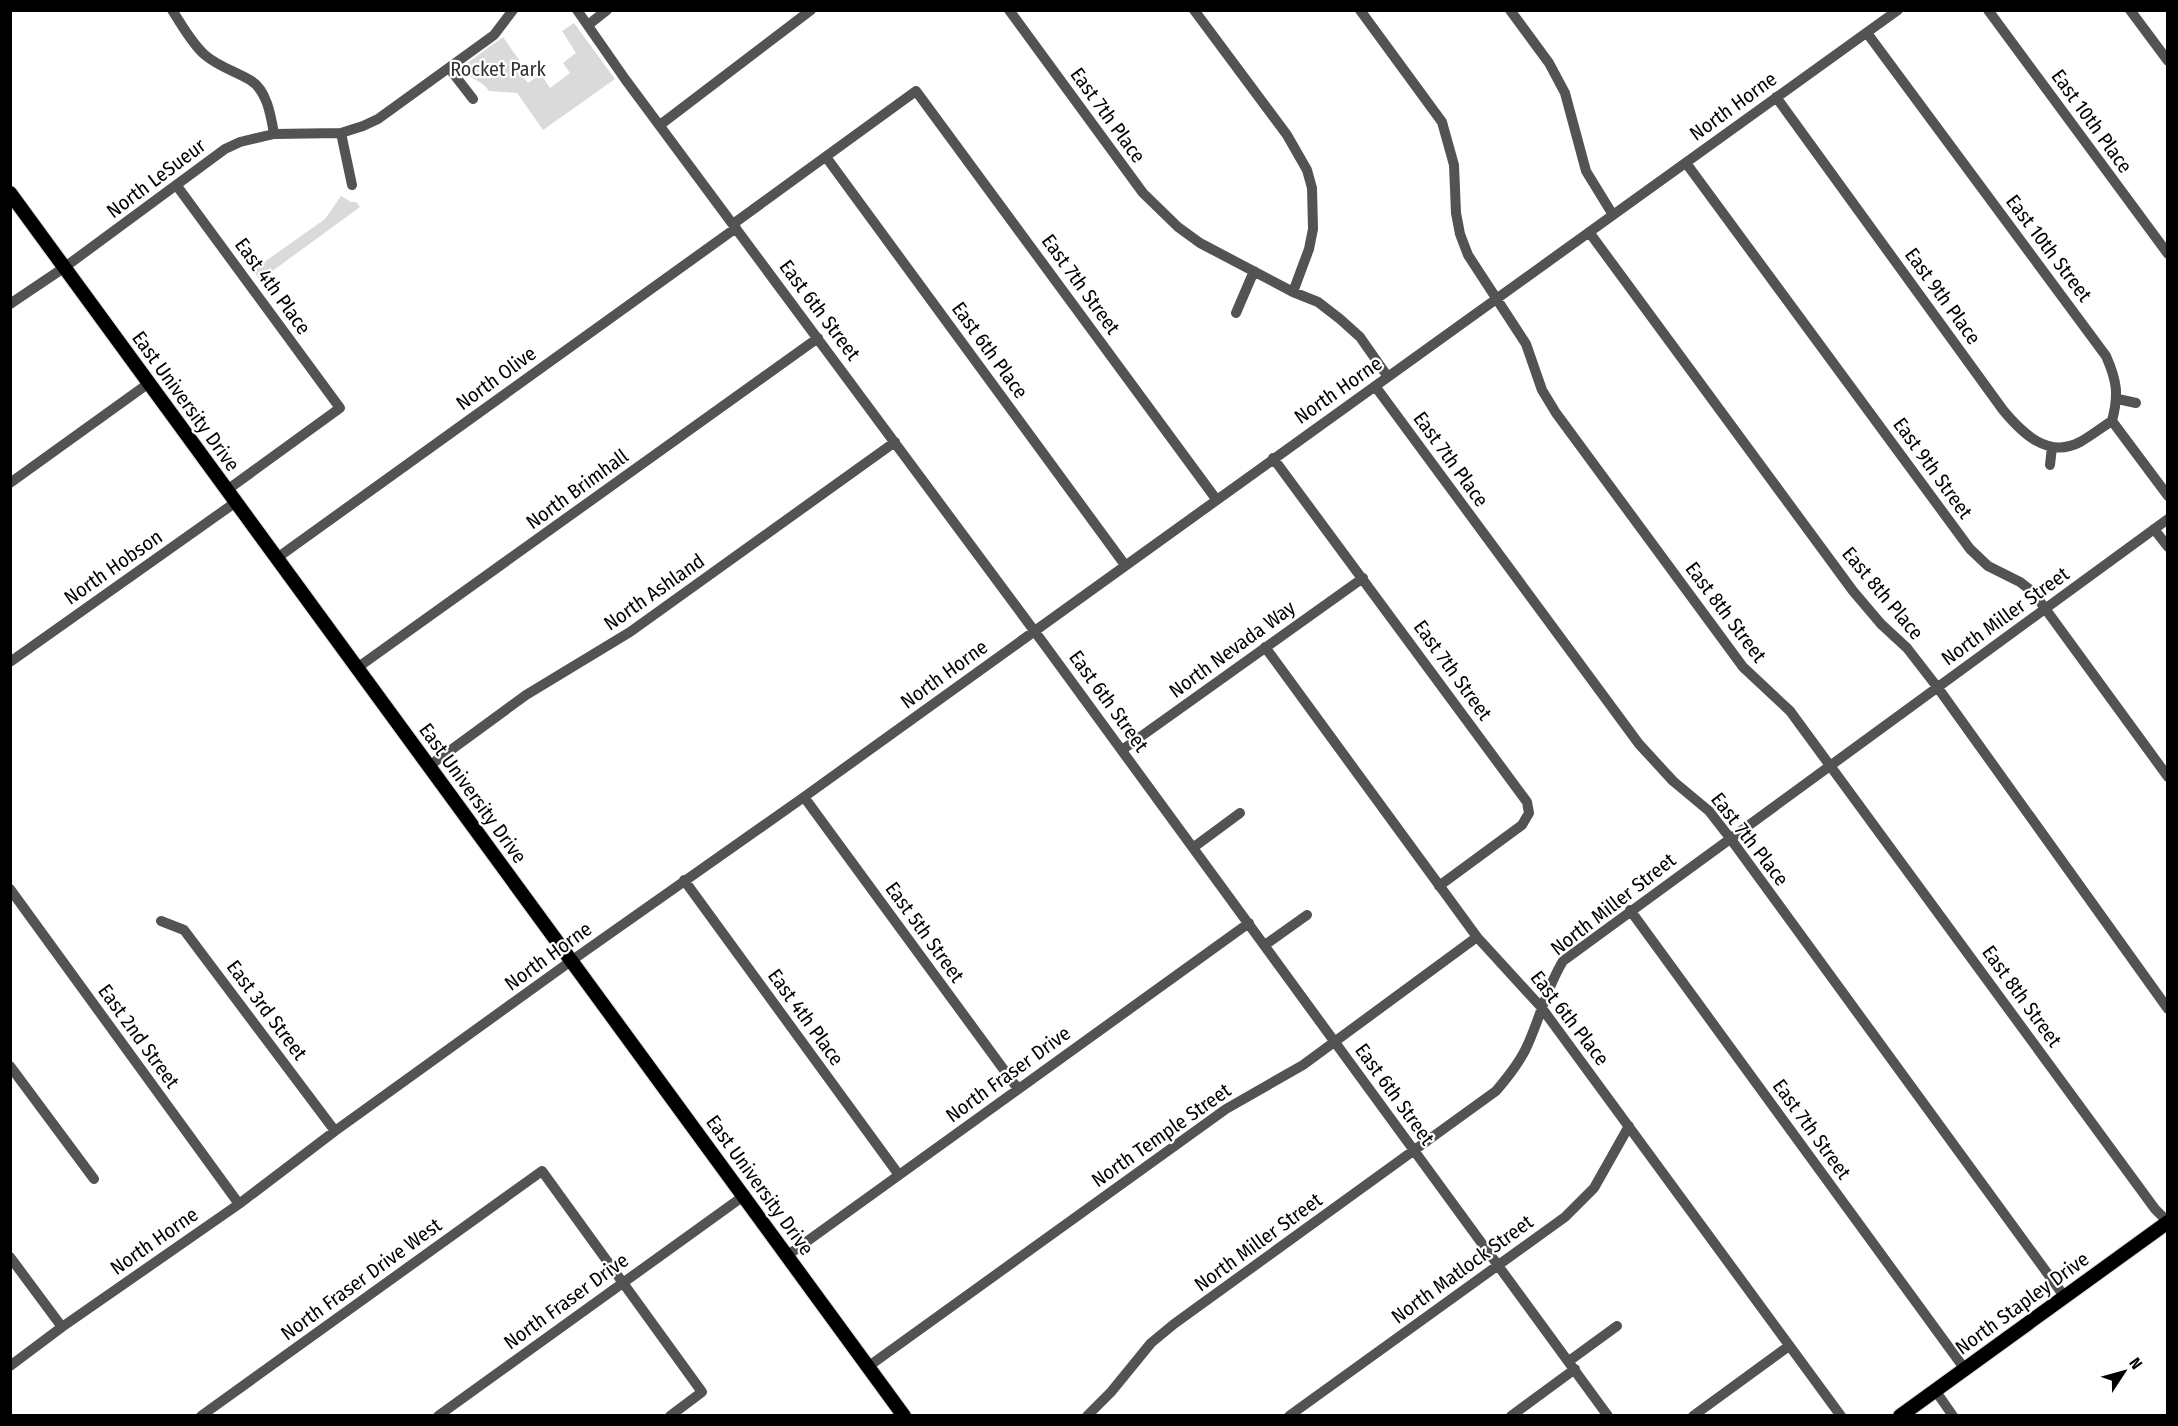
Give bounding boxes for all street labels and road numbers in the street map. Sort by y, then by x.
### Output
street label: East 7th Place [1065,63,1151,167]
street label: East 10th Place [2046,65,2138,177]
street label: North Horne [1685,66,1781,146]
street label: North LeSueur [102,133,210,223]
street label: East 10th Street [2001,190,2097,307]
street label: East 7th Street [1037,229,1126,339]
street label: East 4th Place [230,233,316,339]
street label: East 9th Place [1900,243,1986,349]
street label: East 6th Street [774,255,866,365]
street label: East 6th Place [947,297,1033,403]
street label: East University Drive [127,326,245,476]
street label: North Olive [451,341,541,415]
street label: North Horne [1290,351,1386,429]
street label: East 7th Place [1408,407,1494,511]
street label: East 9th Street [1888,413,1978,524]
street label: North Brimhall [521,444,633,534]
street label: North Hobson [59,524,167,610]
street label: East 8th Place [1837,542,1929,644]
street label: North Ashland [599,549,709,635]
street label: East 8th Street [1680,557,1772,667]
street label: North Miller Street [1937,561,2074,670]
street label: North Nevada Way [1164,595,1300,703]
street label: East 7th Street [1409,615,1498,725]
street label: North Horne [896,634,992,714]
street label: East 6th Street [1064,646,1154,757]
street label: East University Drive [414,718,532,868]
street label: East 7th Place [1706,788,1794,890]
street label: North Miller Street [1546,848,1681,960]
street label: East 5th Street [880,877,970,987]
street label: North Horne [500,916,596,996]
street label: East 8th Street [1977,941,2067,1052]
street label: East 3rd Street [222,955,313,1065]
street label: East 4th Place [763,964,849,1070]
street label: East 6th Place [1526,966,1614,1070]
street label: East 2nd Street [93,979,185,1093]
street label: North Fraser Drive [941,1021,1075,1127]
street label: East 6th Street [1350,1039,1440,1150]
street label: East 7th Street [1768,1074,1857,1184]
street label: North Temple Street [1087,1078,1236,1192]
street label: East University Drive [701,1110,819,1260]
street label: North Miller Street [1190,1187,1327,1296]
street label: North Horne [106,1202,202,1280]
street label: North Matlock Street [1386,1209,1538,1328]
street label: North Fraser Drive West [276,1212,446,1345]
street label: North Stapley Drive [1951,1247,2093,1359]
street label: North Fraser Drive [499,1248,633,1354]

